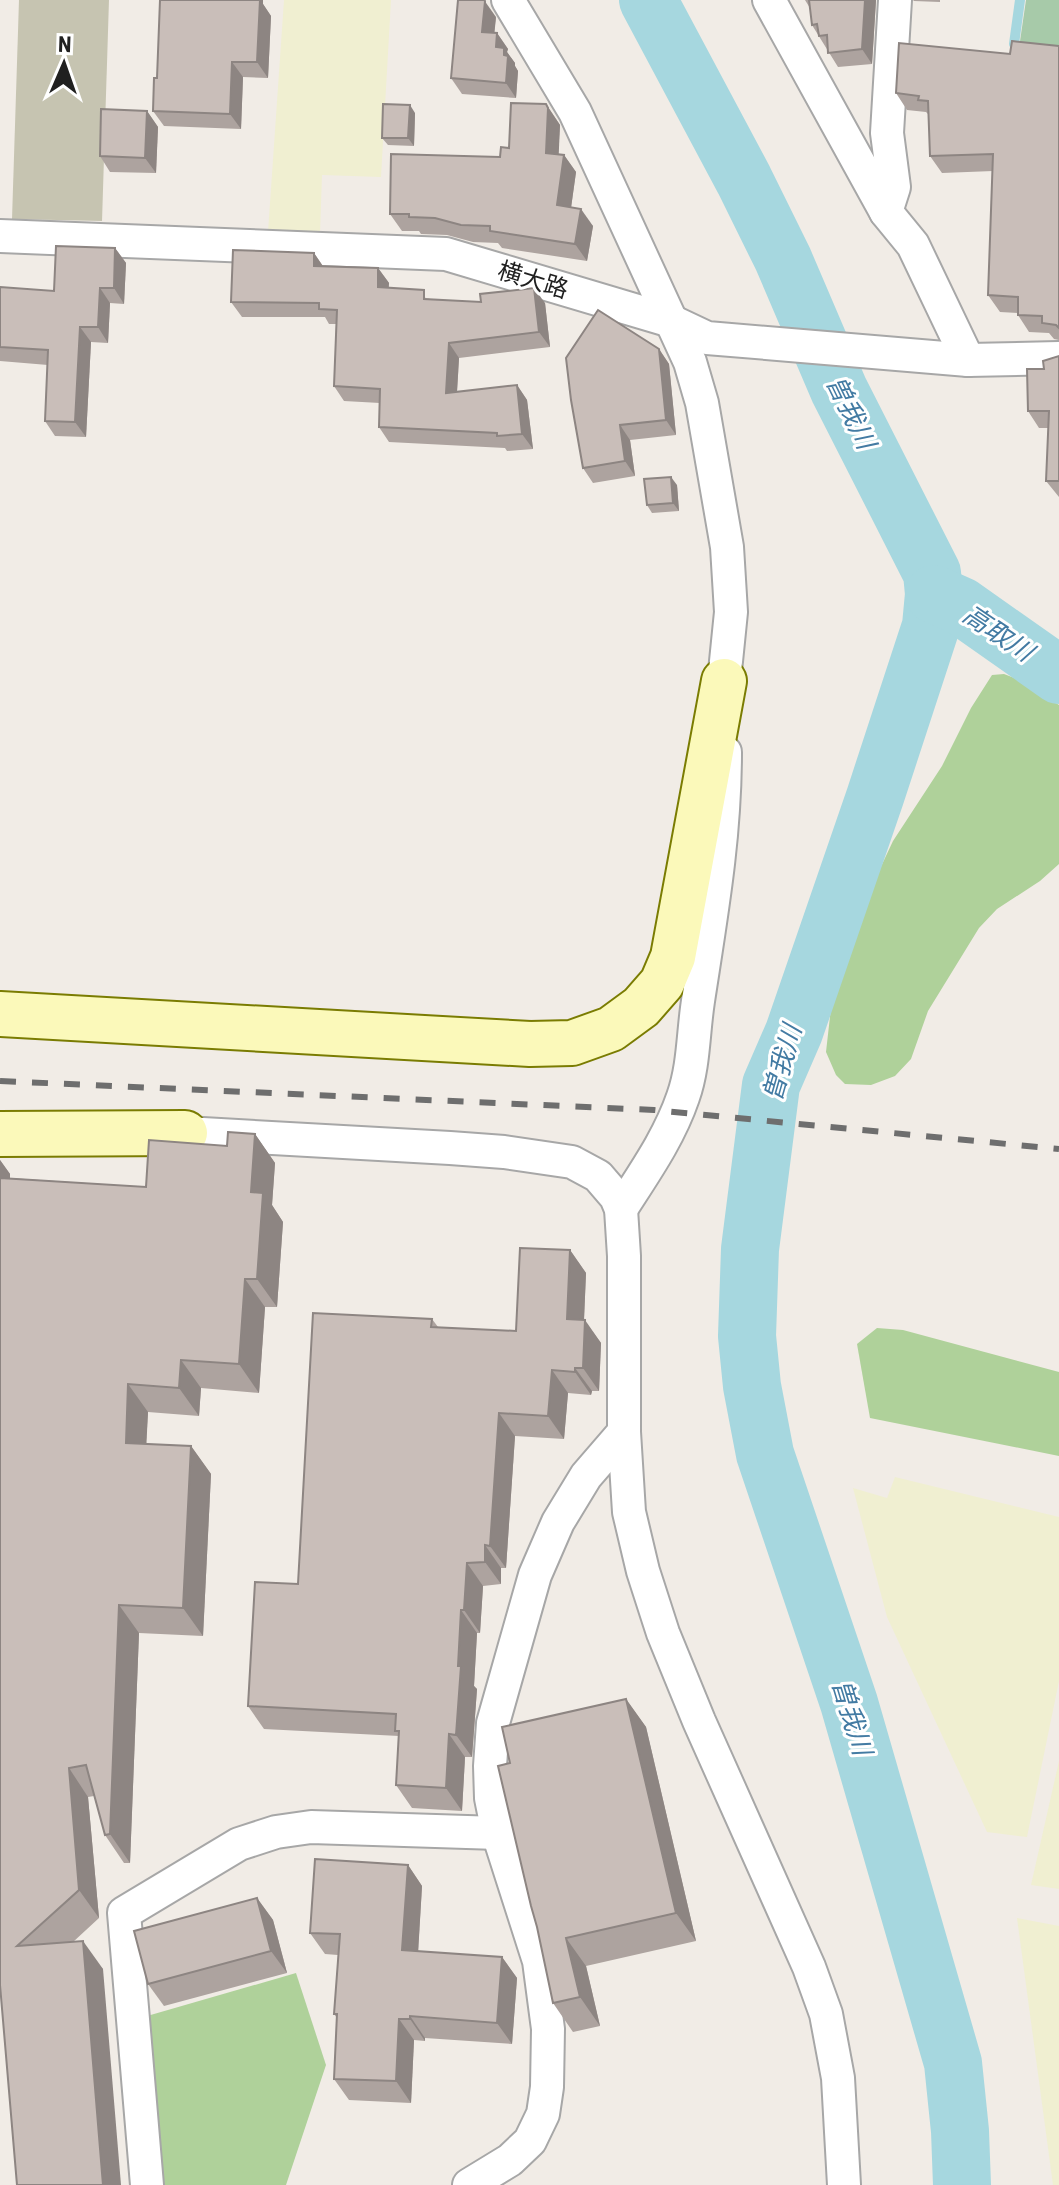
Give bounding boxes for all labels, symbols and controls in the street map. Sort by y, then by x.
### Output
north arrow [24,24,104,104]
text: N [58,32,72,57]
street label: 横大路 [494,256,572,304]
water label: 曽我川 [820,370,883,456]
water label: 高取川 [957,599,1041,669]
water label: 曽我川 [757,1018,808,1105]
water label: 曽我川 [826,1675,879,1762]

